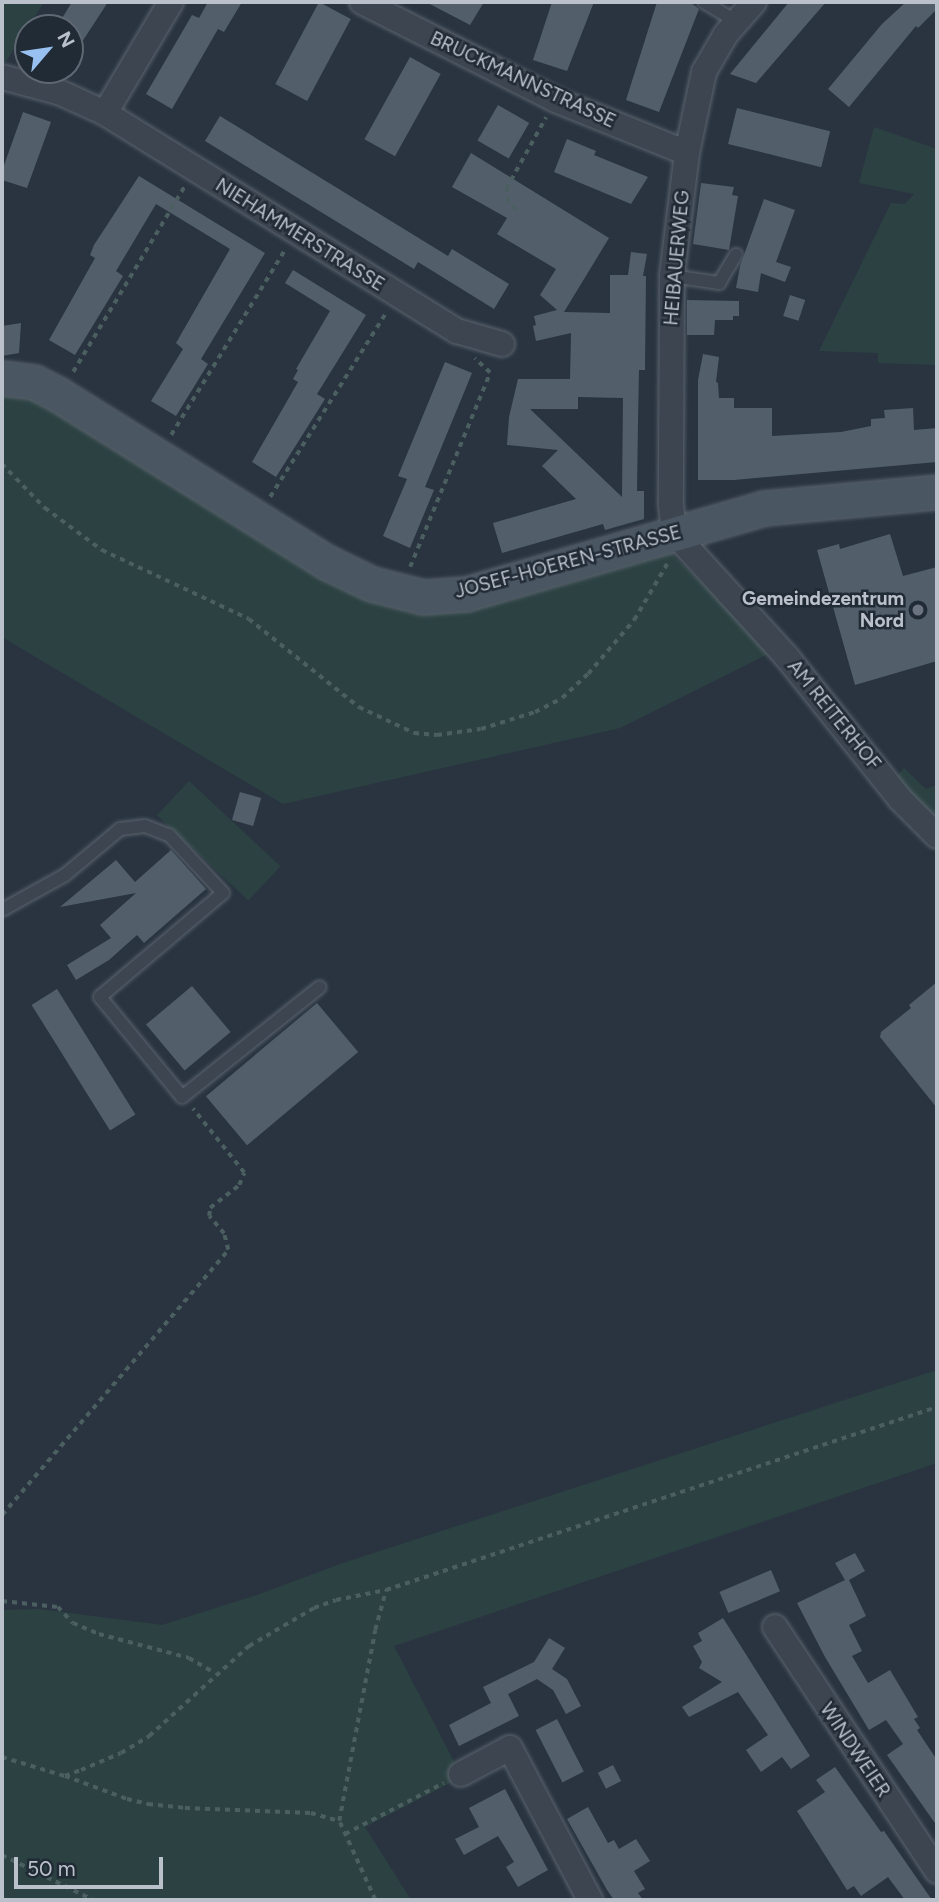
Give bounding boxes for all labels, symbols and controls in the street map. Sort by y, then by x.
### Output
north arrow [14,14,84,84]
street label: BRUCKMANNSTRASSE [427,27,619,133]
text: N [52,28,80,52]
street label: NIEHAMMERSTRASSE [211,174,389,296]
street label: HEIBAUERWEG [660,189,694,327]
street label: JOSEF-HOEREN-STRASSE [452,521,684,603]
place label: Gemeindezentrum Nord [742,588,904,632]
marker: Gemeindezentrum Nord [910,602,926,618]
street label: AM REITERHOF [783,655,885,775]
street label: WINDWEIER [815,1699,895,1801]
scale bar [18,1842,166,1886]
text: 50 m [27,1856,76,1881]

